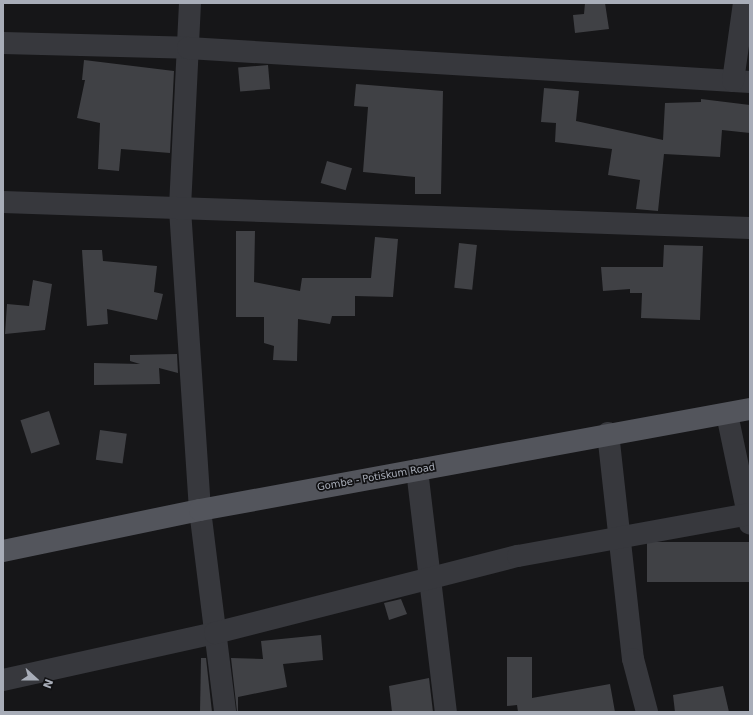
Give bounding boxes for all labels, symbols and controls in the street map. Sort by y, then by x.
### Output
street label: Gombe - Potiskum Road [316,461,436,493]
north arrow [16,659,56,699]
text: N [40,677,55,690]

